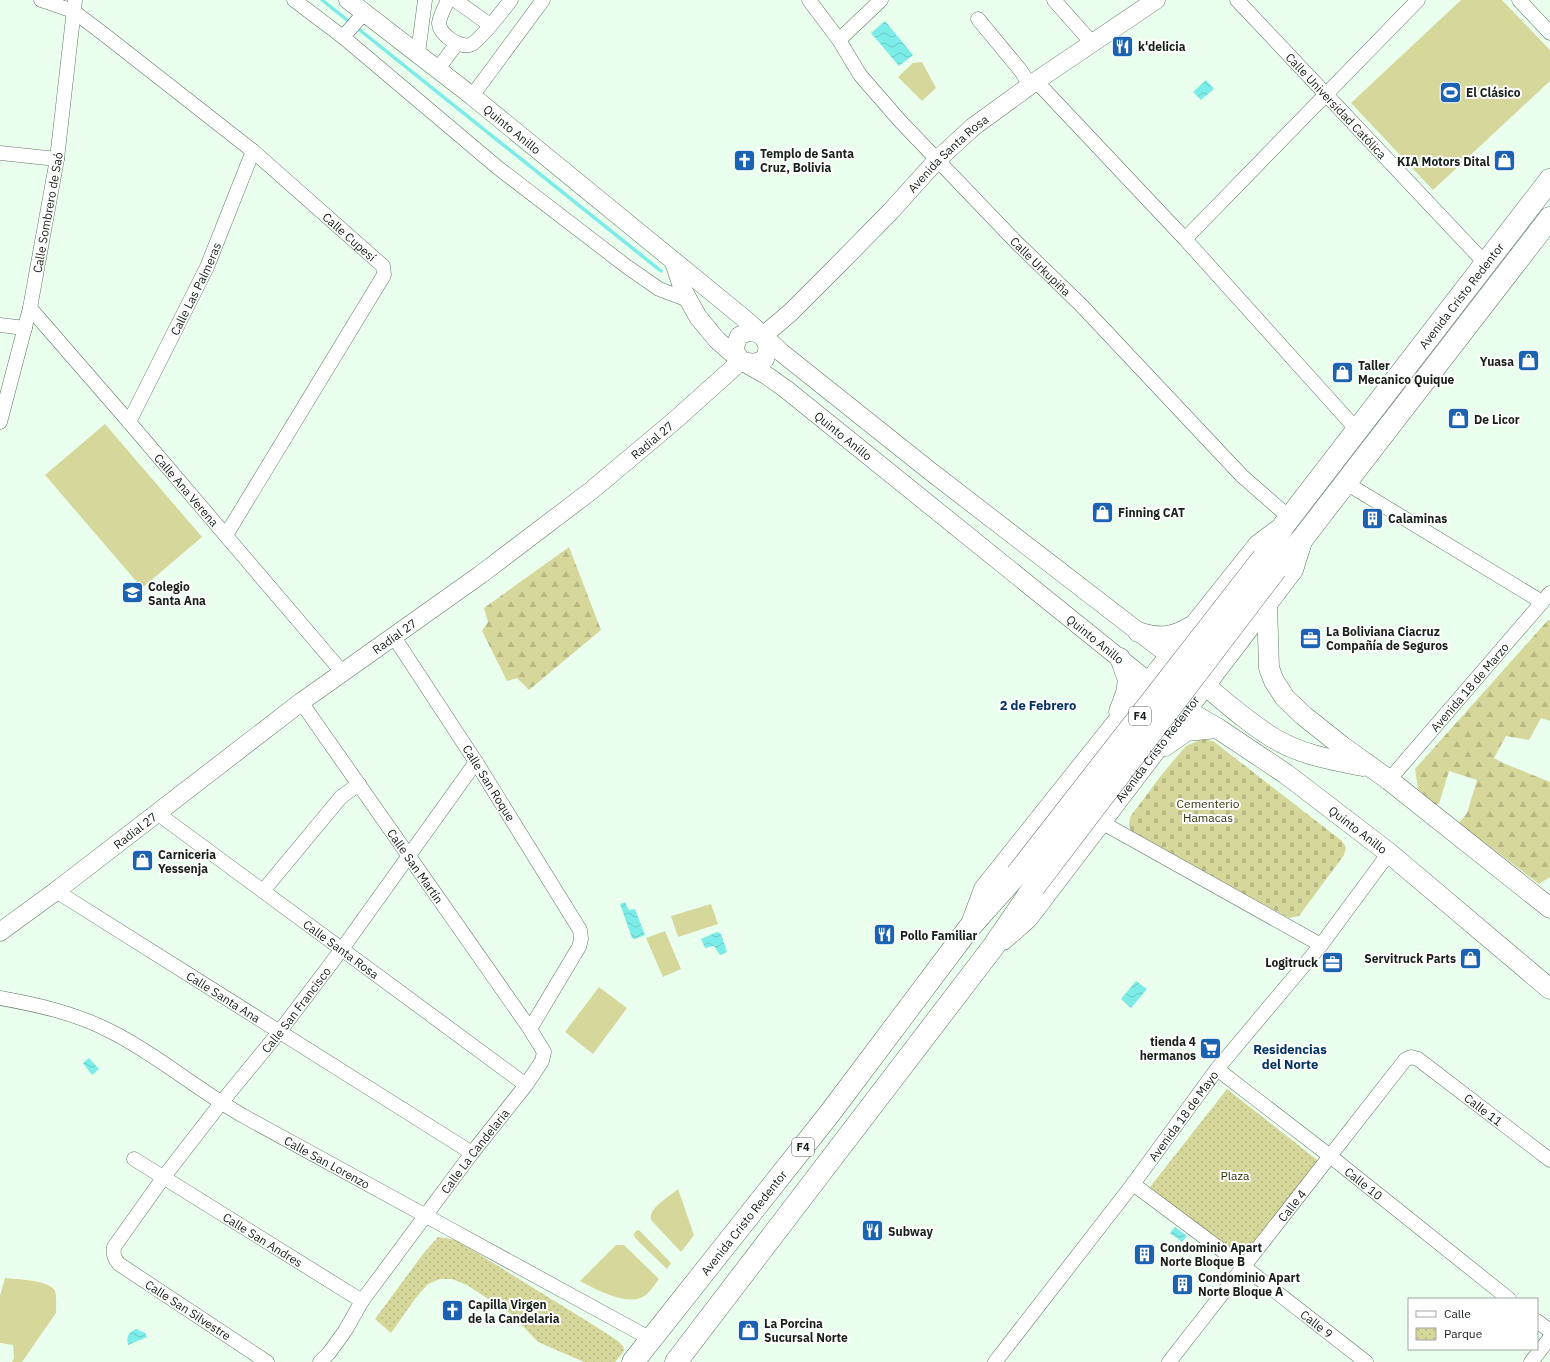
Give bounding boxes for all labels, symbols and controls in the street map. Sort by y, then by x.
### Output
restaurant icon: k'delicia [1109,33,1135,59]
place label: k'delicia [1138,39,1186,54]
street label: Calle Universidad Católica [1283,49,1390,162]
sports icon: El Clásico [1438,79,1464,105]
place label: El Clásico [1466,85,1521,100]
street label: Quinto Anillo [481,101,544,157]
street label: Avenida Santa Rosa [904,111,991,195]
place label: Templo de Santa Cruz, Bolivia [760,146,854,175]
church icon: Templo de Santa Cruz, Bolivia [731,147,757,173]
shop icon: KIA Motors Dital [1492,148,1518,174]
street label: Calle Sombrero de Saó [29,151,65,274]
place label: KIA Motors Dital [1397,154,1490,169]
street label: Calle Cupesí [320,209,380,264]
street label: Calle Urkupiña [1007,233,1075,299]
street label: Avenida Cristo Redentor [1415,239,1507,352]
street label: Calle Las Palmeras [166,240,224,338]
shop icon: Yuasa [1516,348,1542,374]
place label: Yuasa [1480,354,1514,369]
place label: Taller Mecanico Quique [1358,358,1455,387]
shop icon: Taller Mecanico Quique [1329,359,1355,385]
shop icon: De Licor [1446,406,1472,432]
street label: Quinto Anillo [812,408,875,463]
place label: De Licor [1474,412,1520,427]
street label: Radial 27 [627,418,676,462]
street label: Calle Ana Verena [151,450,222,530]
shop icon: Finning CAT [1090,499,1116,525]
place label: Finning CAT [1118,505,1185,520]
building icon: Calaminas [1359,505,1385,531]
place label: Calaminas [1388,511,1447,526]
place label: Colegio Santa Ana [148,579,206,608]
school or university icon: Colegio Santa Ana [119,580,145,606]
street label: Quinto Anillo [1064,611,1128,667]
street label: Radial 27 [369,615,419,657]
place label: La Boliviana Ciacruz Compañía de Seguros [1326,624,1448,653]
office icon: La Boliviana Ciacruz Compañía de Seguros [1297,625,1323,651]
street label: Avenida 18 de Marzo [1427,639,1512,734]
street label: Avenida Cristo Redentor [1111,692,1203,805]
district label: 2 de Febrero [1000,697,1076,714]
road number: F4 [1129,707,1151,725]
street label: Calle San Roque [459,742,519,824]
park label: Cementerio Hamacas [1177,796,1240,825]
street label: Quinto Anillo [1326,802,1391,857]
street label: Radial 27 [110,809,160,852]
street label: Calle San Martín [384,826,447,906]
place label: Carniceria Yessenja [158,847,216,876]
shop icon: Carniceria Yessenja [129,848,155,874]
street label: Calle Santa Rosa [301,916,382,982]
restaurant icon: Pollo Familiar [872,922,898,948]
place label: Pollo Familiar [900,928,978,943]
shop icon: Servitruck Parts [1458,945,1484,971]
office icon: Logitruck [1320,949,1346,975]
place label: Servitruck Parts [1364,951,1456,966]
place label: Logitruck [1265,955,1318,970]
street label: Calle San Francisco [258,963,334,1056]
street label: Calle Santa Ana [184,968,264,1026]
place label: tienda 4 hermanos [1140,1034,1196,1063]
supermarket icon: tienda 4 hermanos [1198,1035,1224,1061]
district label: Residencias del Norte [1253,1041,1327,1073]
street label: Avenida 18 de Mayo [1145,1067,1221,1164]
street label: Calle 11 [1462,1090,1506,1129]
street label: Calle La Candelaria [437,1105,512,1196]
street label: Calle San Lorenzo [282,1132,373,1192]
road number: F4 [792,1138,814,1156]
street label: Calle 10 [1342,1163,1386,1203]
street label: Avenida Cristo Redentor [697,1166,790,1278]
park label: Plaza [1221,1168,1250,1183]
street label: Calle 4 [1274,1186,1309,1224]
street label: Calle San Andres [220,1209,306,1270]
restaurant icon: Subway [860,1218,886,1244]
place label: Subway [888,1224,933,1239]
place label: Condominio Apart Norte Bloque B [1160,1240,1262,1269]
building icon: Condominio Apart Norte Bloque B [1131,1241,1157,1267]
place label: Condominio Apart Norte Bloque A [1198,1270,1300,1299]
building icon: Condominio Apart Norte Bloque A [1170,1271,1196,1297]
street label: Calle San Silvestre [142,1277,234,1344]
place label: Capilla Virgen de la Candelaria [468,1297,560,1326]
church icon: Capilla Virgen de la Candelaria [440,1298,466,1324]
legend [1408,1298,1538,1350]
street label: Calle 9 [1298,1306,1336,1341]
text: Calle [1444,1306,1471,1321]
place label: La Porcina Sucursal Norte [764,1316,848,1345]
shop icon: La Porcina Sucursal Norte [736,1317,762,1343]
text: Parque [1444,1326,1483,1341]

